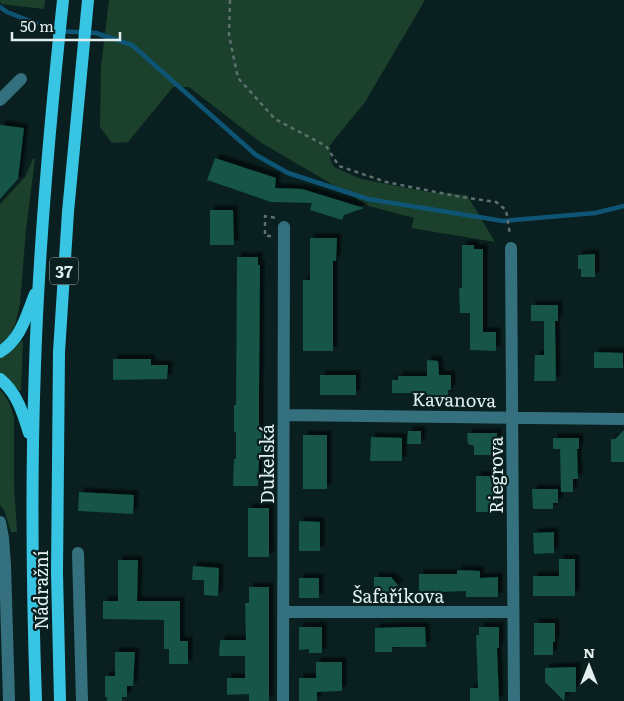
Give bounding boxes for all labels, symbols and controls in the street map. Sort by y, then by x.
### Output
scale bar [12,10,120,42]
text: 50 m [20,14,54,37]
road number: 37 [50,258,78,284]
street label: Kavanova [412,385,497,413]
street label: Dukelská [253,424,280,504]
street label: Riegrova [482,436,509,514]
street label: Nádražní [27,550,54,630]
street label: Šafaříkova [352,582,444,609]
north arrow [564,641,614,691]
text: N [583,642,595,662]

